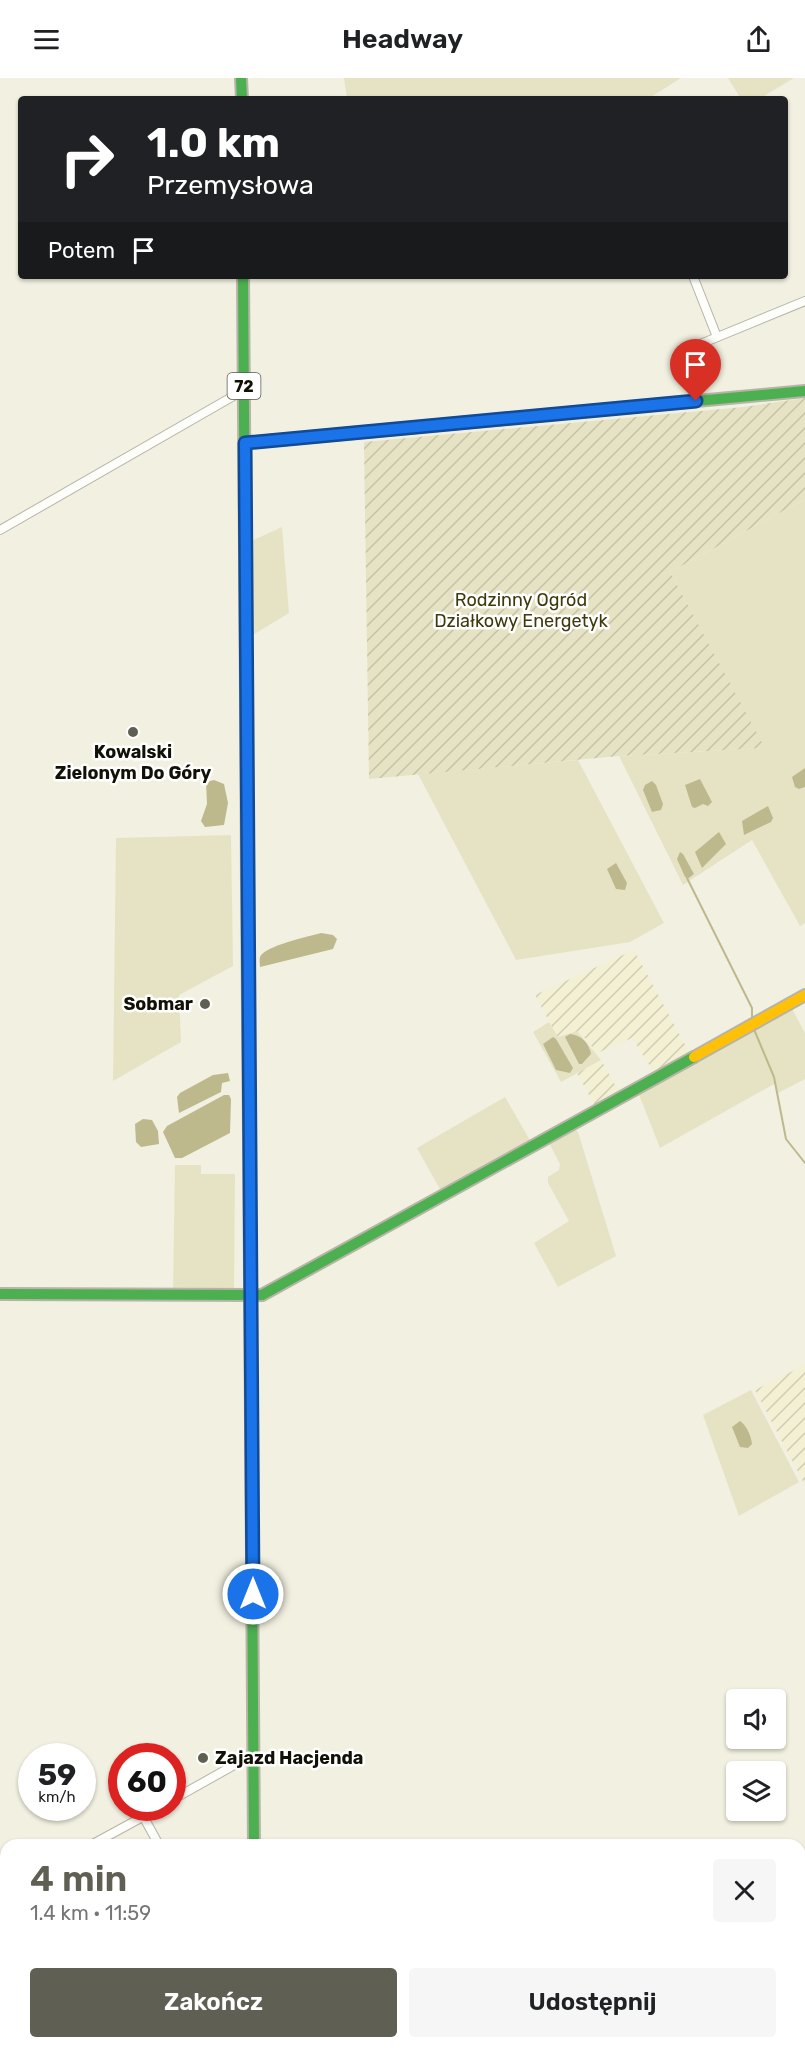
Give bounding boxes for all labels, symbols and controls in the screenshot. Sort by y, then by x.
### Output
icon: menu [30,23,63,56]
text: Headway [342,23,463,55]
icon: share [742,23,775,56]
text: 1.0 km [147,118,280,168]
icon: right [48,120,126,198]
text: Przemysłowa [147,169,314,201]
icon: arrive [127,234,160,267]
text: Potem [48,237,115,264]
pin [670,339,721,401]
icon: arrive [679,348,712,381]
road number: 72 [228,373,260,399]
park label: Rodzinny Ogród Działkowy Energetyk [434,589,609,632]
marker: Kowalski Zielonym Do Góry [126,725,140,739]
place label: Kowalski Zielonym Do Góry [55,741,212,784]
place label: Sobmar [123,993,193,1015]
marker: Sobmar [198,997,212,1011]
position arrow [221,1562,285,1626]
map controls [726,1689,786,1821]
button: sound [726,1689,786,1749]
speed limit sign: 60 [108,1743,186,1821]
place label: Zajazd Hacjenda [215,1747,363,1769]
marker: Zajazd Hacjenda [196,1751,210,1765]
text: 59 [38,1757,76,1793]
button: layers [726,1761,786,1821]
text: km/h [38,1788,76,1806]
text: 4 min [30,1857,127,1900]
button: close [713,1859,776,1922]
text: 1.4 km · 11:59 [30,1901,151,1925]
button: Zakończ [30,1968,397,2037]
button: Udostępnij [409,1968,776,2037]

